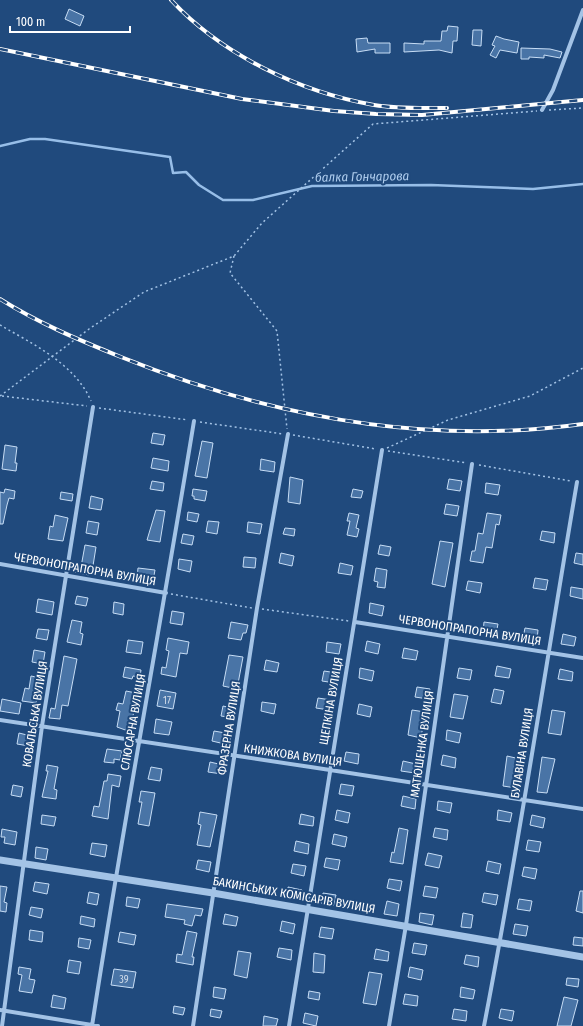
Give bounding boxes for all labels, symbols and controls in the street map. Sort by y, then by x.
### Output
scale bar [10,8,130,34]
text: 100 m [16,15,45,29]
water label: балка Гончарова [315,168,410,185]
street label: ЧЕРВОНОПРАПОРНА ВУЛИЦЯ [13,550,157,588]
street label: ЧЕРВОНОПРАПОРНА ВУЛИЦЯ [398,612,542,648]
street label: ЩЕПКІНА ВУЛИЦЯ [316,656,346,746]
street label: КОВАЛЬСЬКА ВУЛИЦЯ [20,660,50,768]
street label: СЛЮСАРНА ВУЛИЦЯ [118,673,148,771]
street label: ФРАЗЕРНА ВУЛИЦЯ [215,680,243,776]
street label: МАТЮШЕНКА ВУЛИЦЯ [408,690,436,798]
house number: 17 [163,695,171,707]
street label: БУЛАВІНА ВУЛИЦЯ [508,707,536,799]
street label: КНИЖКОВА ВУЛИЦЯ [243,741,343,769]
street label: БАКИНСЬКИХ КОМІСАРІВ ВУЛИЦЯ [212,874,376,916]
house number: 39 [119,974,129,986]

